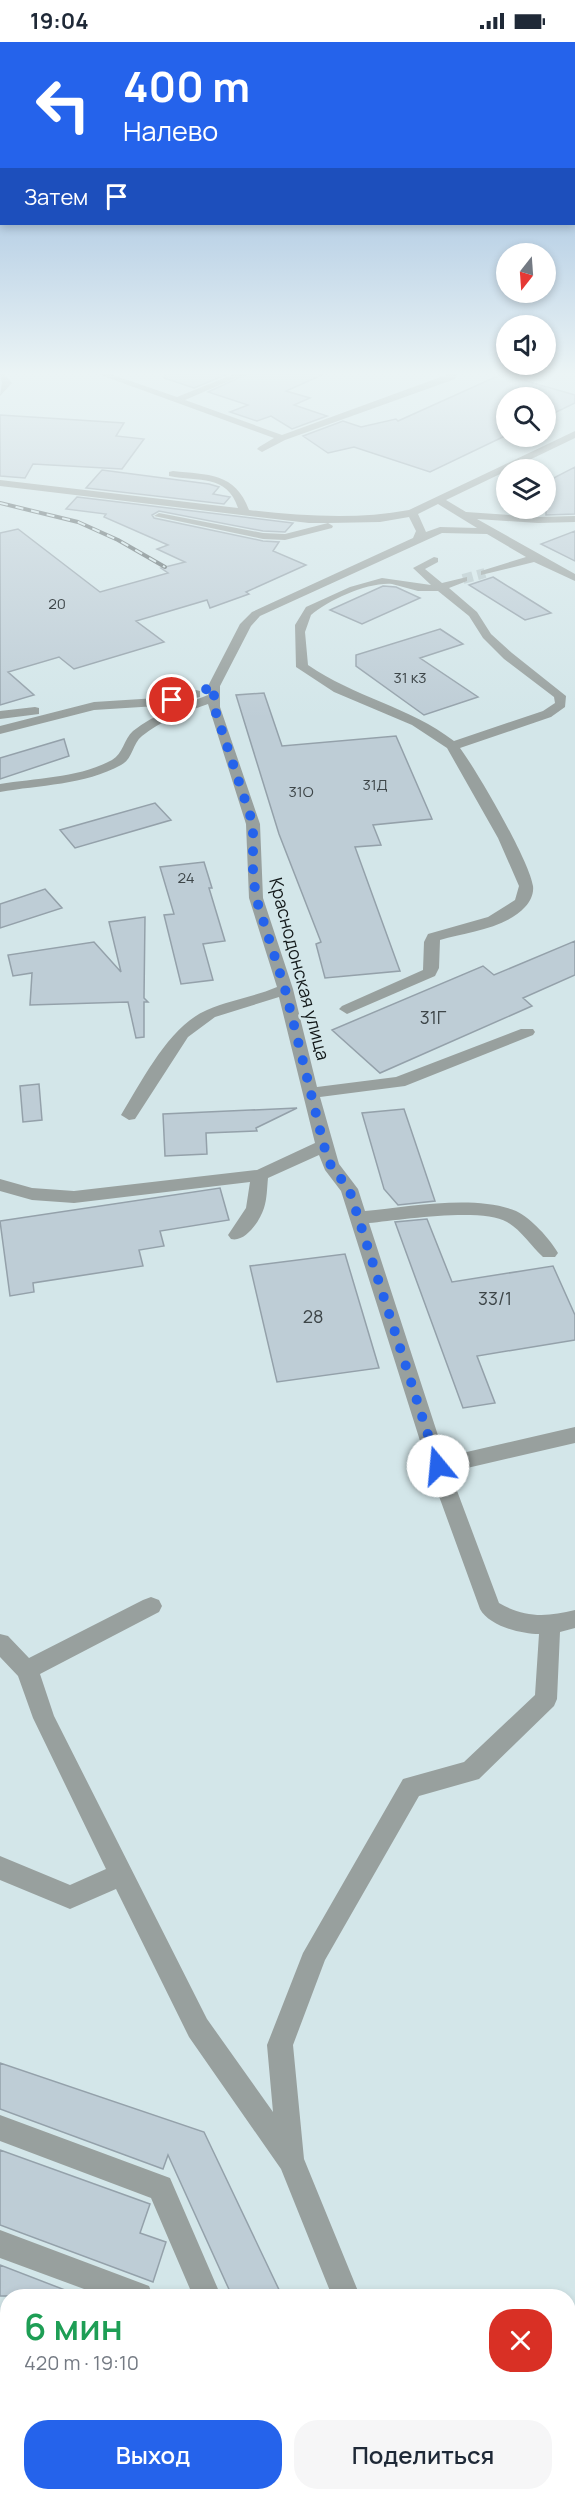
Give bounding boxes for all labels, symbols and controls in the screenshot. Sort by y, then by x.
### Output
text: 19:04 [30,6,89,36]
text: 400 m [123,57,250,115]
icon: left [24,66,102,144]
text: Налево [123,112,218,149]
icon: arrive [100,180,133,213]
text: Затем [24,182,88,212]
north arrow [496,243,556,303]
map controls [496,243,556,519]
button: sound [496,315,556,375]
button: search [496,387,556,447]
button: layers [496,459,556,519]
house number: 20 [48,593,66,614]
house number: 31 к3 [394,667,426,688]
pin [146,674,197,725]
icon: arrive [155,683,188,716]
house number: 31Д [362,774,388,795]
house number: 31О [289,781,314,802]
house number: 24 [177,867,195,888]
street label: Краснодонская улица [264,875,336,1063]
house number: 31Г [420,1005,447,1029]
house number: 33/1 [478,1286,512,1310]
house number: 28 [303,1304,323,1328]
position arrow [406,1434,470,1498]
text: 6 мин [24,2302,123,2351]
button: close [489,2309,552,2372]
text: 420 m · 19:10 [24,2349,139,2376]
button: Выход [24,2420,282,2489]
button: Поделиться [294,2420,552,2489]

